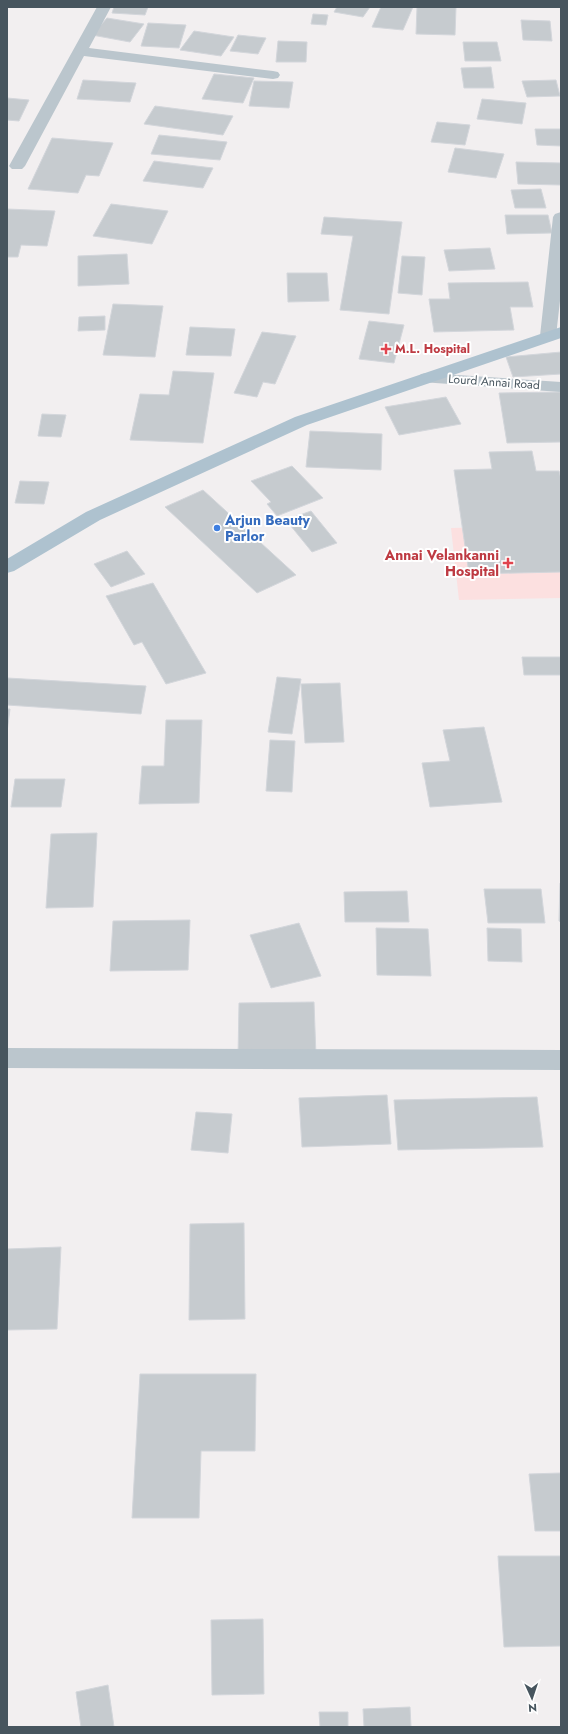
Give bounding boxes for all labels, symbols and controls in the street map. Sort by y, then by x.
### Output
place label: M.L. Hospital [395,340,470,358]
marker: M.L. Hospital [380,343,392,355]
street label: Lourd Annai Road [448,370,540,394]
place label: Arjun Beauty Parlor [224,510,311,546]
marker: Arjun Beauty Parlor [212,523,222,533]
place label: Annai Velankanni Hospital [384,545,499,581]
marker: Annai Velankanni Hospital [502,557,514,569]
north arrow [512,1678,552,1718]
text: N [528,1700,537,1716]

